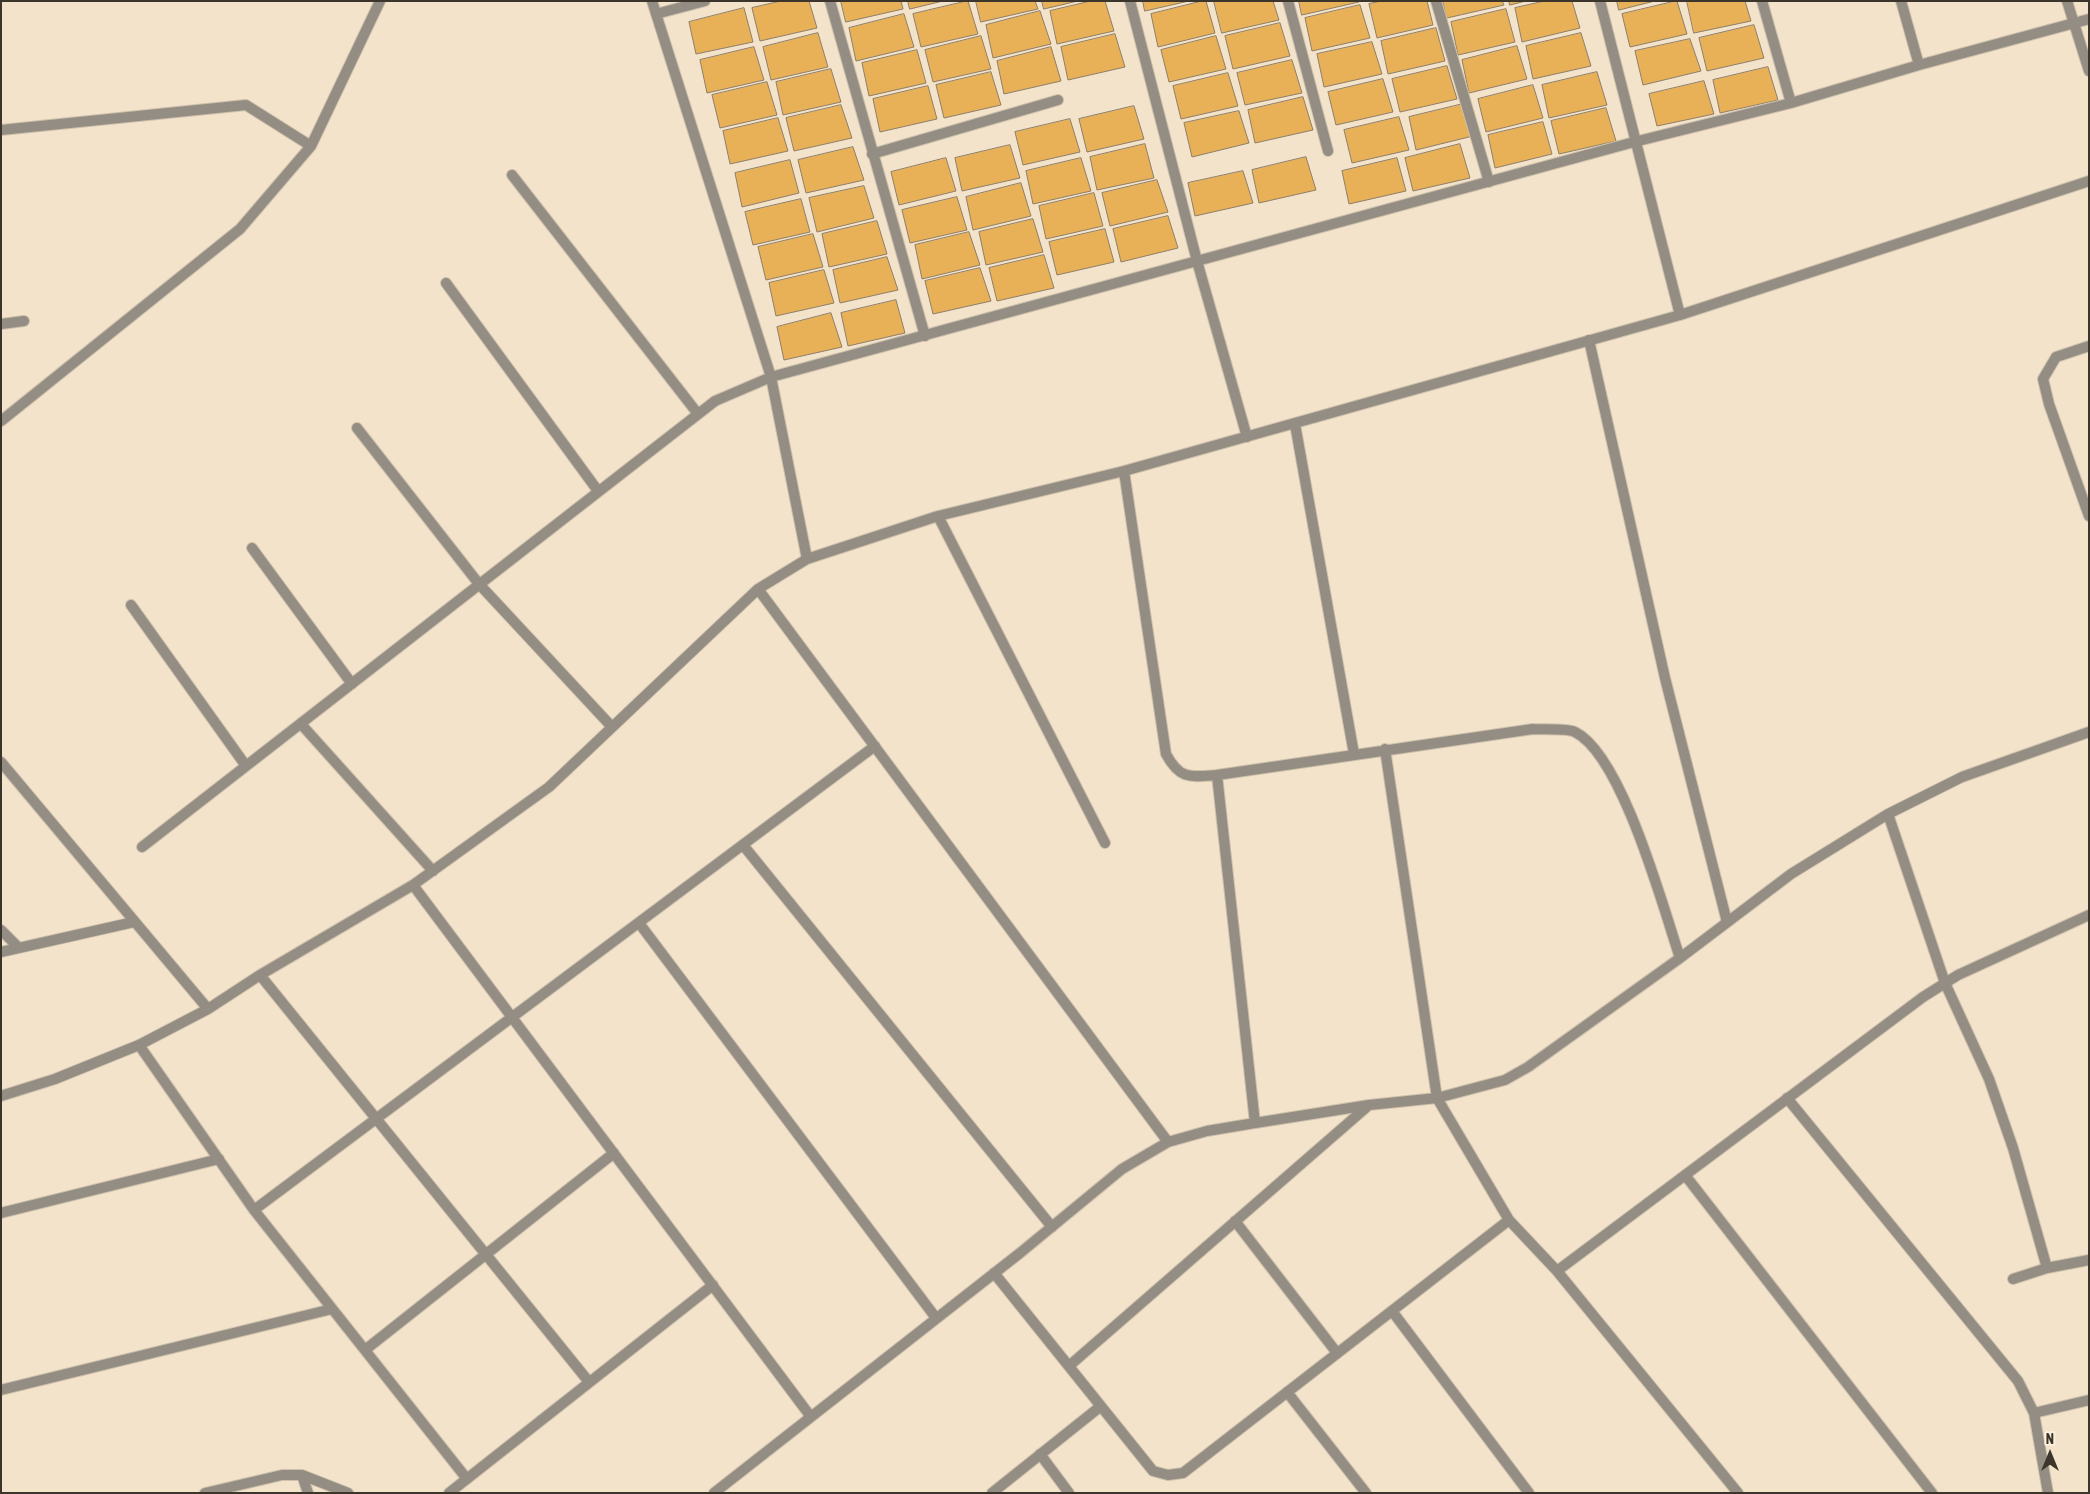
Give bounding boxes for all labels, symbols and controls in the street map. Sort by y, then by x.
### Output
north arrow [2025,1429,2075,1479]
text: N [2046,1431,2054,1447]

